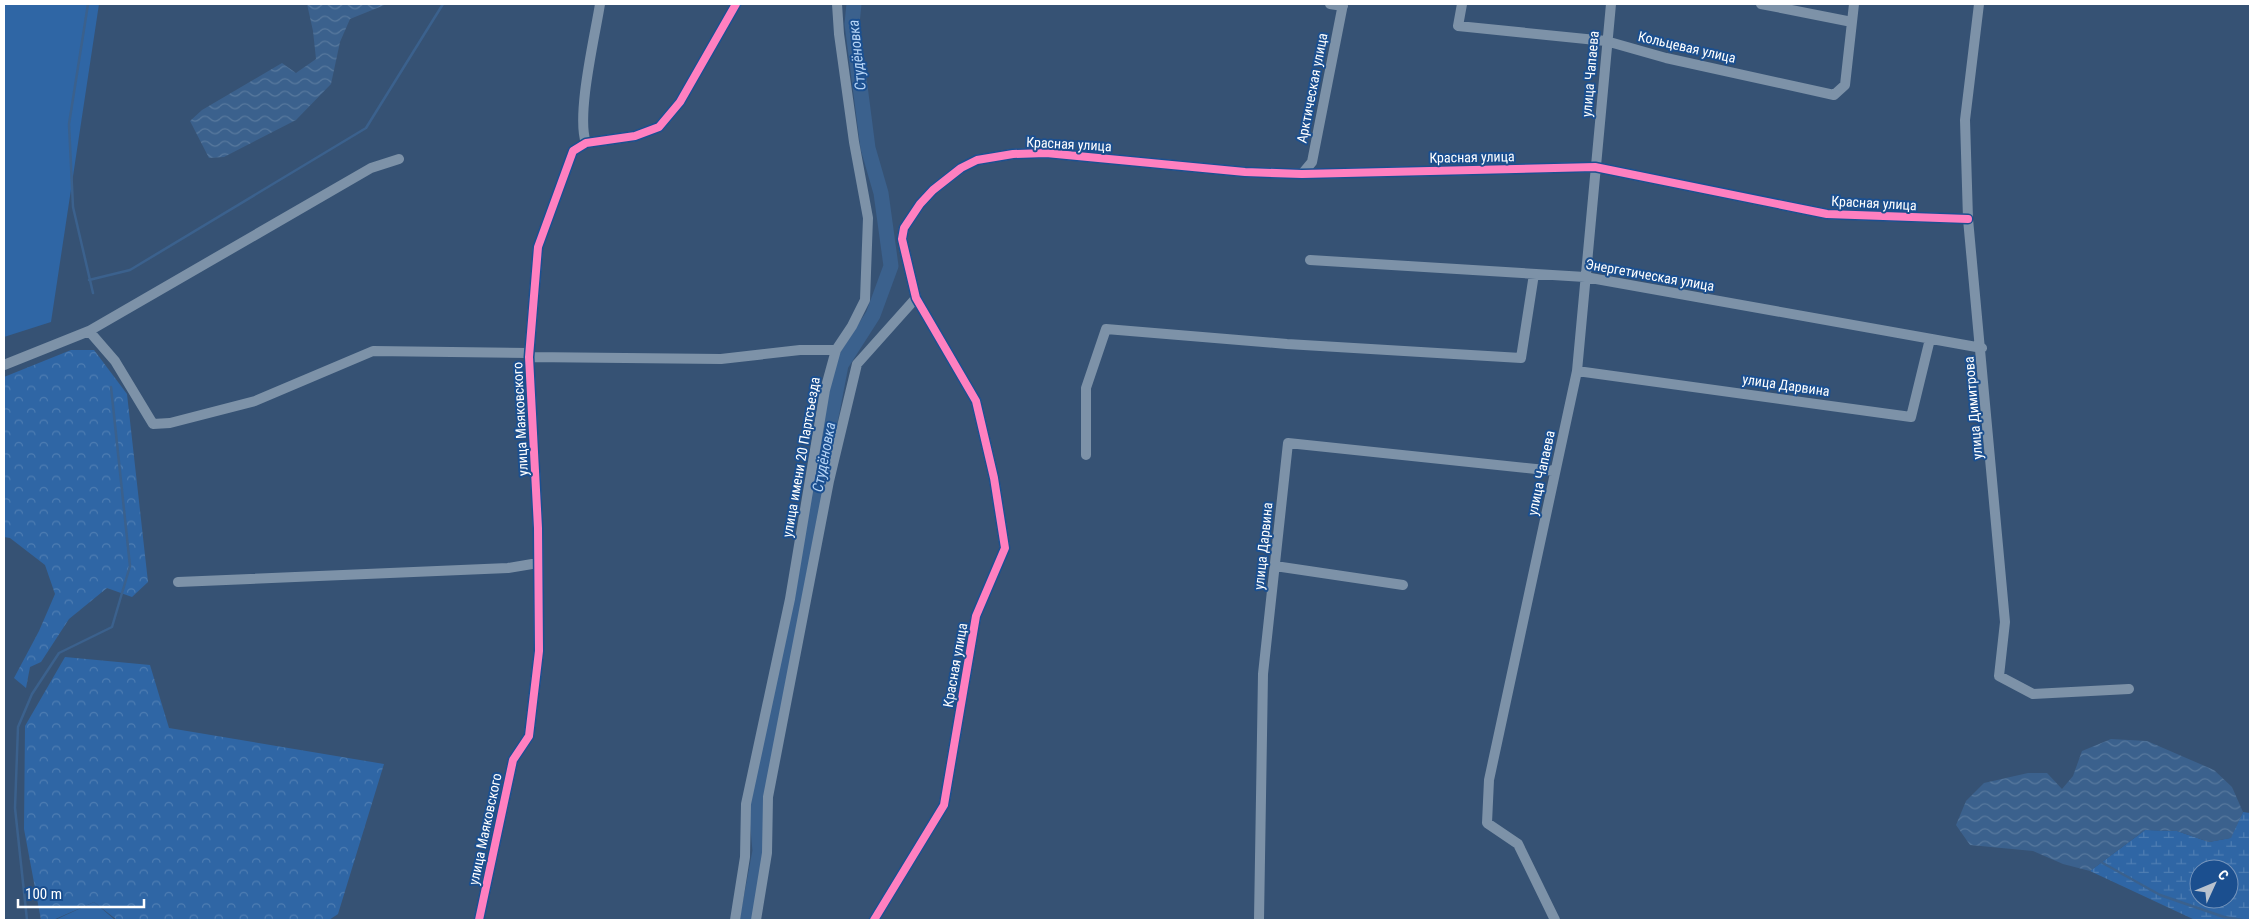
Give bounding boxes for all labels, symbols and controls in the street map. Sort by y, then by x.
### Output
water label: Студёновка [844,19,870,91]
street label: Кольцевая улица [1637,28,1737,66]
street label: улица Чапаева [1578,30,1602,118]
street label: Арктическая улица [1293,32,1331,144]
street label: Красная улица [1026,134,1112,154]
street label: Красная улица [1429,148,1515,166]
street label: Красная улица [1831,193,1917,213]
street label: Энергетическая улица [1584,256,1716,294]
street label: улица Димитрова [1961,356,1985,460]
street label: улица Маяковского [509,362,531,476]
street label: улица Дарвина [1741,371,1831,399]
street label: улица имени 20 Партсъезда [779,376,823,538]
water label: Студёновка [808,421,840,493]
street label: улица Чапаева [1524,429,1558,517]
street label: улица Дарвина [1250,501,1276,591]
street label: Красная улица [940,622,970,708]
street label: улица Маяковского [465,772,505,886]
north arrow [2189,859,2239,909]
text: С [2215,867,2232,883]
scale bar [18,876,144,908]
text: 100 m [25,885,62,903]

